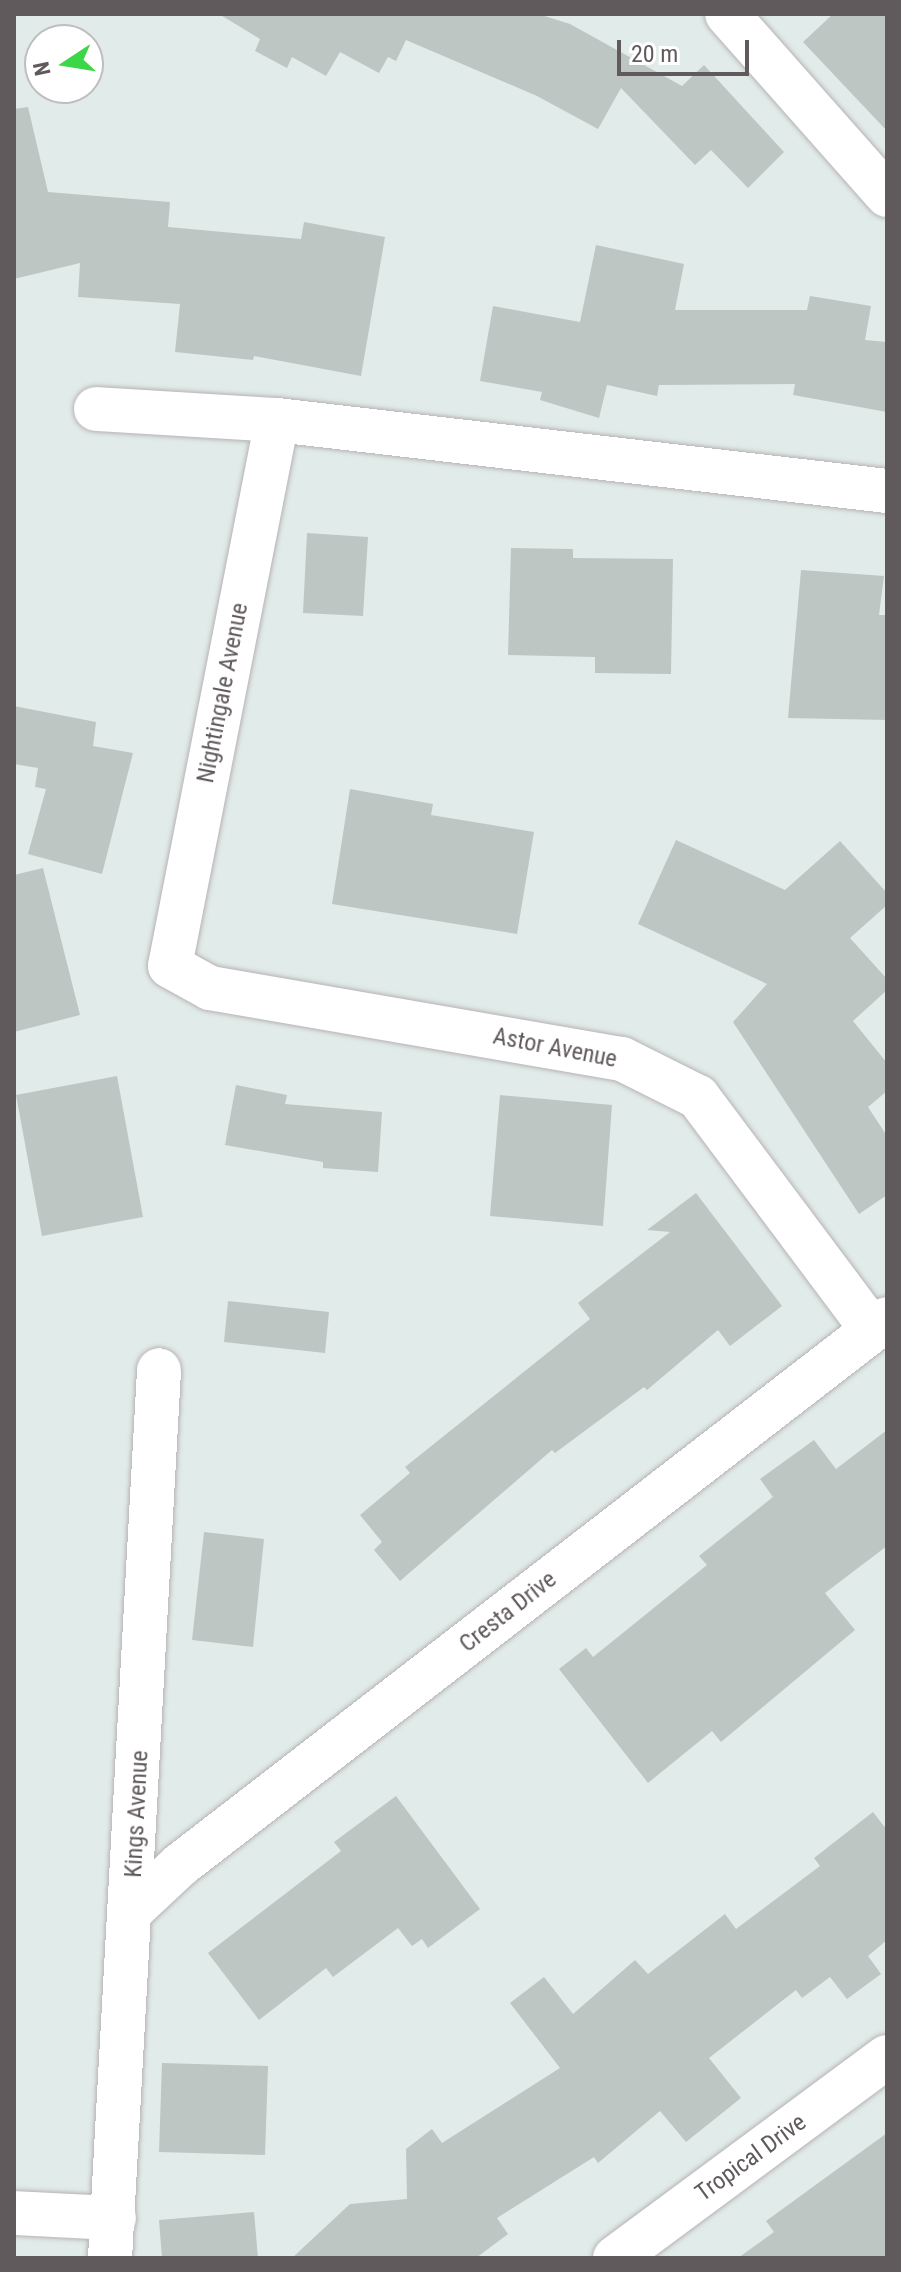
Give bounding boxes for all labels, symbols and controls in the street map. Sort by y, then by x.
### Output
north arrow [24,24,104,104]
scale bar [621,24,753,74]
text: 20 m [631,40,678,68]
text: N [28,59,56,78]
street label: Nightingale Avenue [191,601,255,785]
street label: Astor Avenue [491,1022,619,1074]
street label: Cresta Drive [454,1565,562,1659]
street label: Kings Avenue [119,1750,155,1878]
street label: Tropical Drive [690,2108,812,2208]

